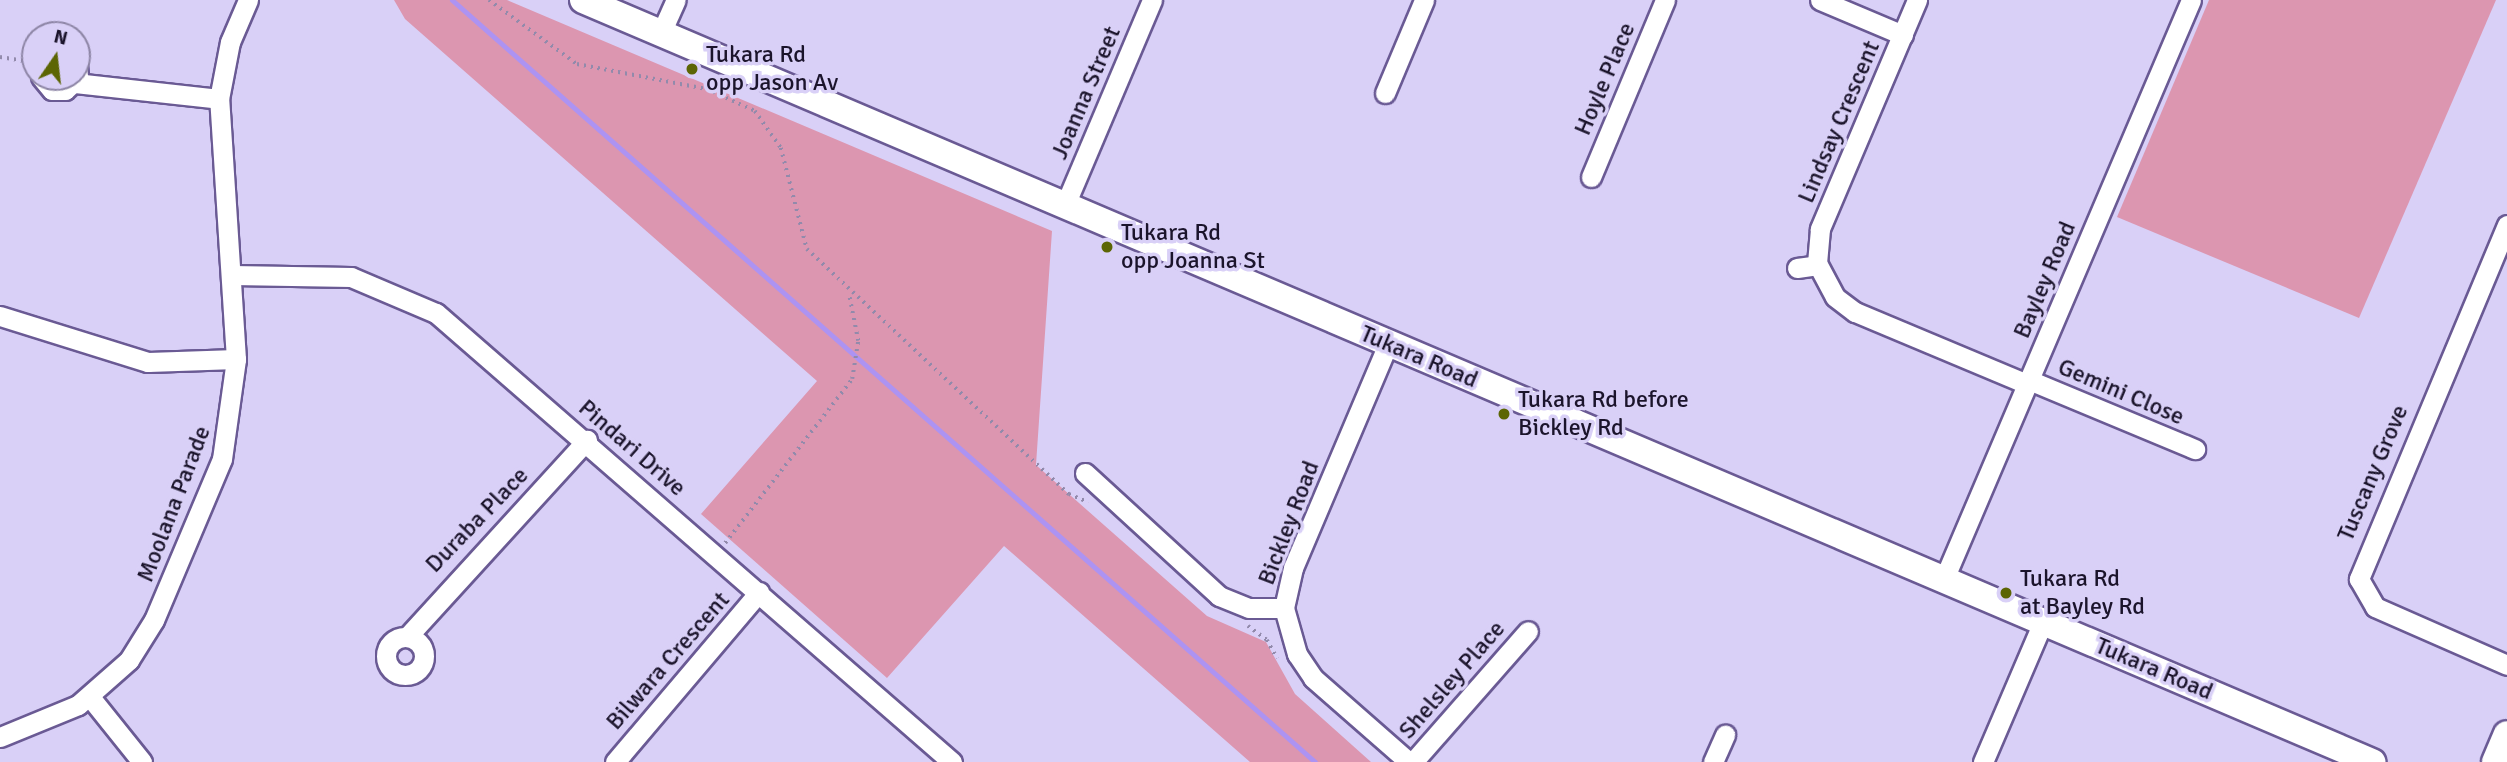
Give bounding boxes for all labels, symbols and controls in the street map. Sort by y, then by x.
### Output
street label: Hoyle Place [1568,18,1642,140]
north arrow [21,21,91,91]
street label: Joanna Street [1045,22,1127,164]
text: N [51,24,70,51]
street label: Lindsay Crescent [1792,37,1886,207]
place label: Tukara Rd opp Jason Av [706,41,838,97]
marker: Tukara Rd opp Jason Av [684,61,700,77]
street label: Bayley Road [2008,217,2082,343]
place label: Tukara Rd opp Joanna St [1121,219,1265,275]
marker: Tukara Rd opp Joanna St [1099,239,1115,255]
street label: Tukara Road [1356,319,1482,395]
street label: Gemini Close [2054,353,2188,431]
place label: Tukara Rd before Bickley Rd [1518,386,1689,442]
street label: Pindari Drive [572,394,692,502]
street label: Tuscany Grove [2331,401,2415,545]
marker: Tukara Rd before Bickley Rd [1496,406,1512,422]
street label: Moolana Parade [131,422,217,586]
street label: Bickley Road [1252,457,1326,589]
street label: Duraba Place [420,461,534,579]
place label: Tukara Rd at Bayley Rd [2020,565,2145,621]
marker: Tukara Rd at Bayley Rd [1998,585,2014,601]
street label: Bilwara Crescent [600,586,736,736]
street label: Shelsley Place [1393,615,1511,745]
street label: Tukara Road [2091,631,2217,707]

